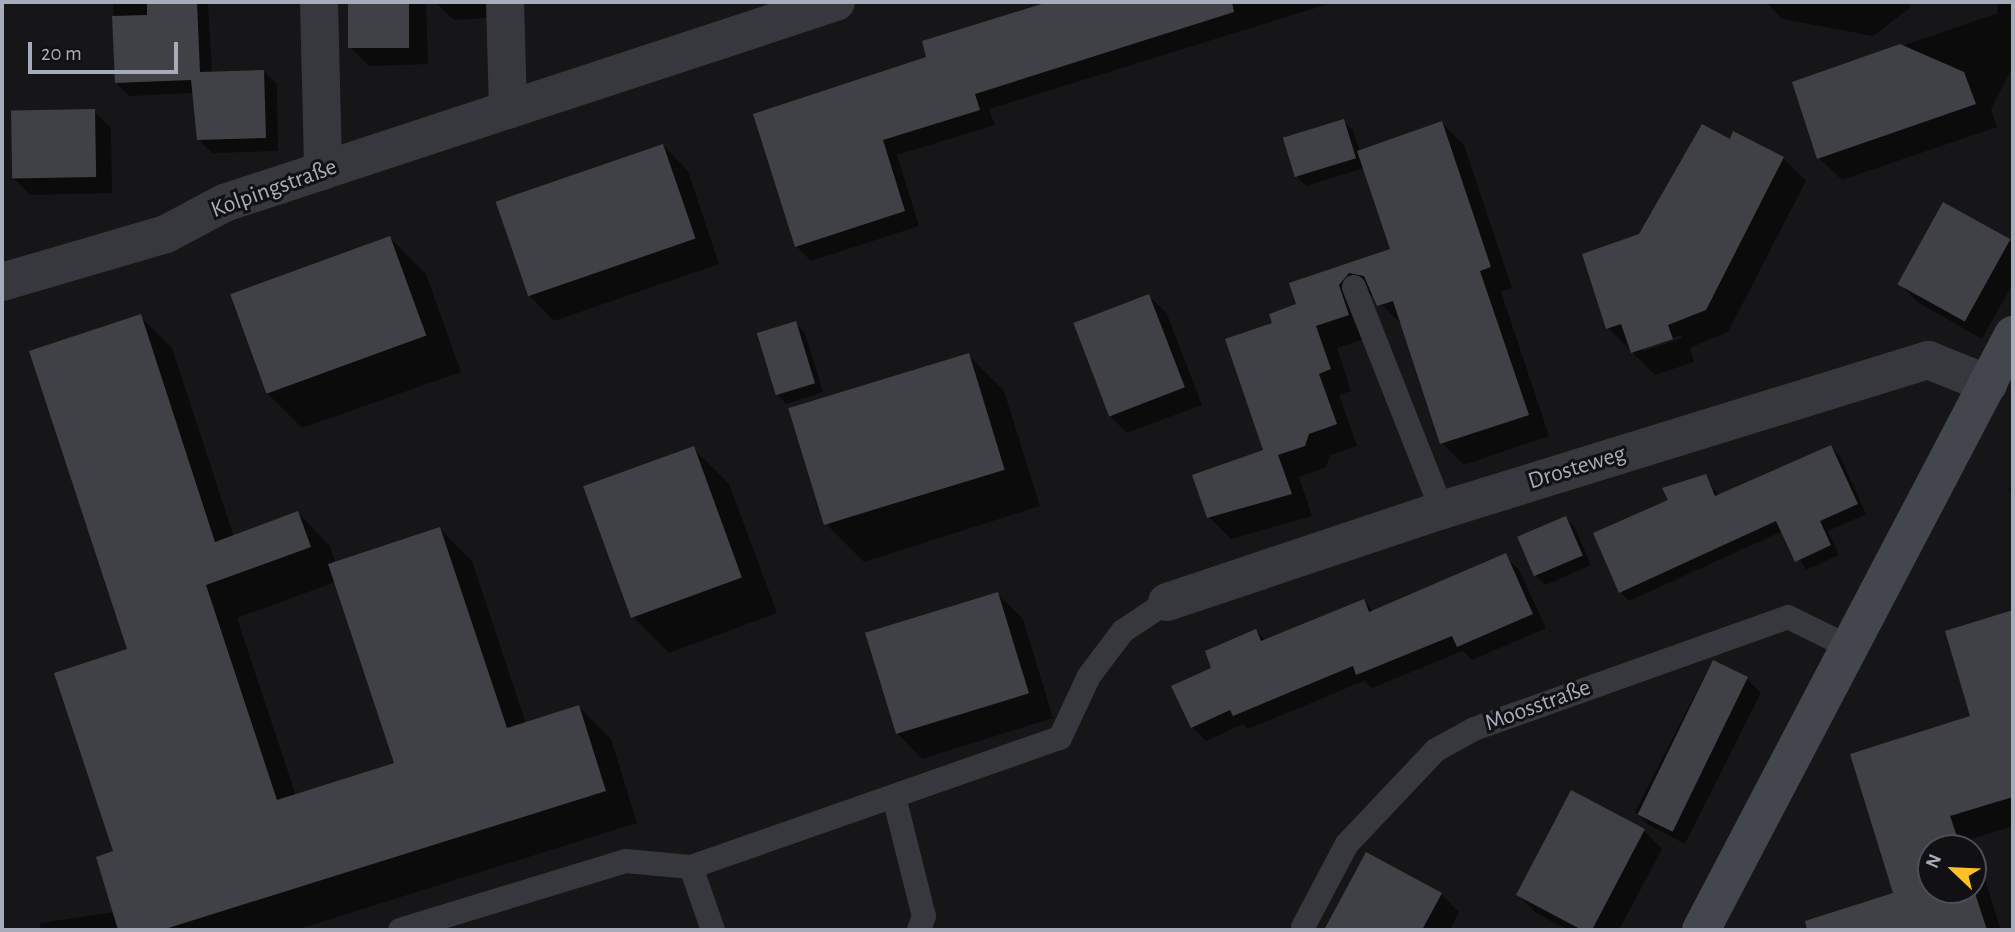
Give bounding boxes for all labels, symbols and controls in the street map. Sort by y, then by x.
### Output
scale bar [32,28,182,72]
text: 20 m [41,43,82,64]
street label: Kolpingstraße [207,153,341,225]
street label: Drosteweg [1525,440,1629,496]
street label: Moosstraße [1481,674,1595,738]
north arrow [1917,834,1987,904]
text: N [1923,852,1945,871]

